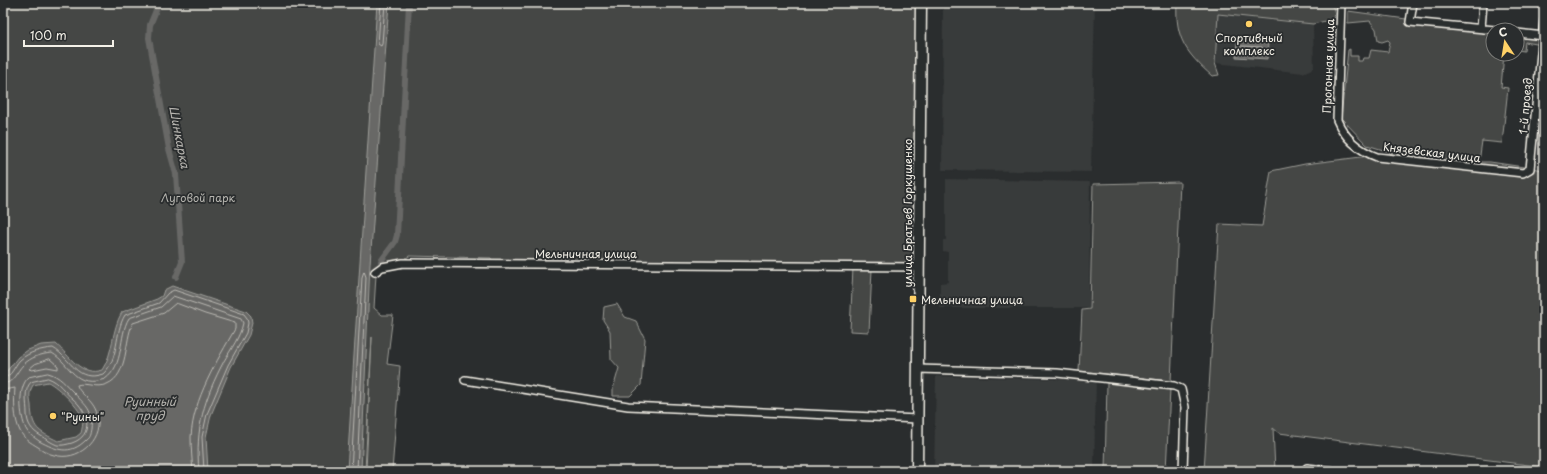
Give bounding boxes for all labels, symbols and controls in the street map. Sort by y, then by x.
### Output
street label: Прогонная улица [1318,18,1338,114]
marker: Спортивный комплекс [1244,19,1254,29]
scale bar [24,22,113,48]
north arrow [1485,22,1525,62]
text: С [1497,23,1509,41]
text: 100 m [30,26,67,44]
place label: Спортивный комплекс [1215,29,1283,59]
street label: 1-й проезд [1514,77,1536,135]
water label: Шинкарка [165,104,195,170]
street label: Князевская улица [1382,138,1482,166]
street label: улица Братьев Горкушенко [899,139,916,287]
park label: Луговой парк [161,189,236,206]
street label: Мельничная улица [535,245,637,262]
place label: Мельничная улица [921,291,1023,308]
marker: Мельничная улица [908,294,918,304]
water label: Руинный пруд [124,392,178,424]
place label: "Руины" [61,408,104,425]
marker: "Руины" [48,411,58,421]

